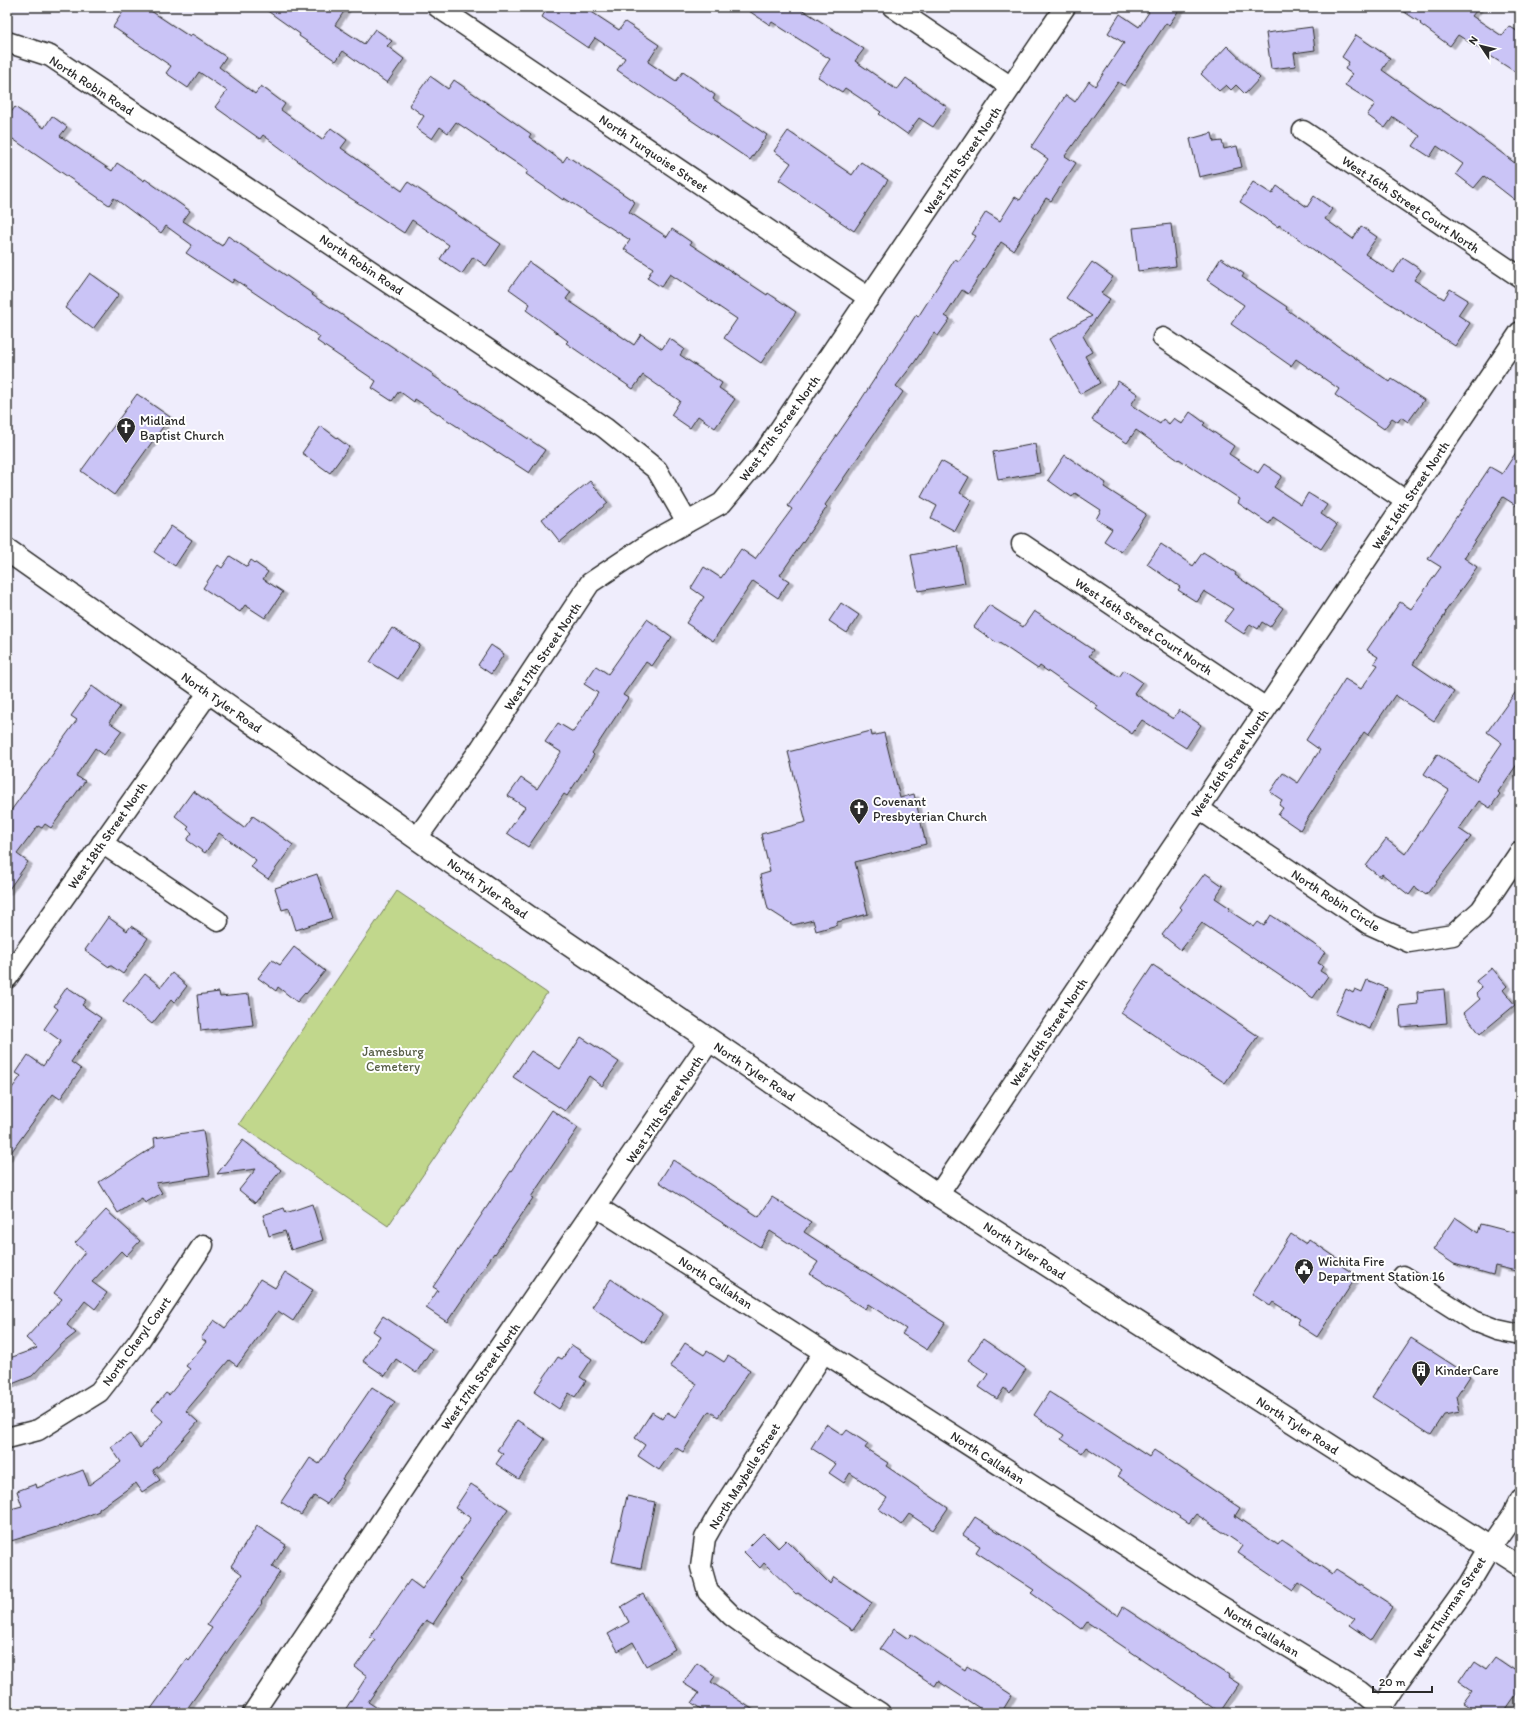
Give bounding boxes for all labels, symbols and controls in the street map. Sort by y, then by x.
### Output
north arrow [1461,26,1501,66]
text: N [1466,34,1481,47]
street label: North Robin Road [47,52,137,118]
street label: West 17th Street North [921,103,1004,217]
street label: North Turquoise Street [596,111,711,196]
street label: West 16th Street Court North [1339,153,1482,256]
street label: North Robin Road [317,231,407,298]
street label: West 17th Street North [736,372,823,484]
place label: Midland Baptist Church [140,413,224,443]
church icon: Midland Baptist Church [115,416,137,444]
street label: West 16th Street North [1368,438,1452,552]
street label: West 16th Street Court North [1072,575,1215,678]
street label: West 17th Street North [501,599,584,713]
street label: North Tyler Road [178,669,265,736]
street label: West 16th Street North [1187,706,1271,820]
street label: West 18th Street North [65,779,150,892]
place label: Covenant Presbyterian Church [873,794,987,824]
church icon: Covenant Presbyterian Church [848,797,870,825]
street label: North Tyler Road [444,855,531,922]
street label: North Robin Circle [1289,866,1383,935]
street label: West 16th Street North [1006,975,1090,1089]
street label: North Tyler Road [711,1039,798,1104]
park label: Jamesburg Cemetery [362,1044,424,1074]
street label: West 17th Street North [623,1052,706,1166]
street label: North Tyler Road [981,1218,1069,1283]
street label: North Callahan [676,1253,756,1312]
place label: Wichita Fire Department Station 16 [1318,1254,1445,1284]
public building icon: Wichita Fire Department Station 16 [1293,1257,1315,1285]
street label: North Cheryl Court [99,1294,174,1389]
street label: West 17th Street North [438,1320,523,1433]
building icon: KinderCare [1410,1359,1432,1387]
place label: KinderCare [1435,1363,1499,1378]
street label: North Tyler Road [1254,1393,1342,1458]
street label: North Maybelle Street [706,1420,783,1532]
street label: North Callahan [948,1428,1028,1487]
street label: West Thurman Street [1410,1554,1489,1661]
street label: North Callahan [1221,1603,1303,1660]
scale bar [1373,1668,1432,1694]
text: 20 m [1379,1675,1406,1689]

